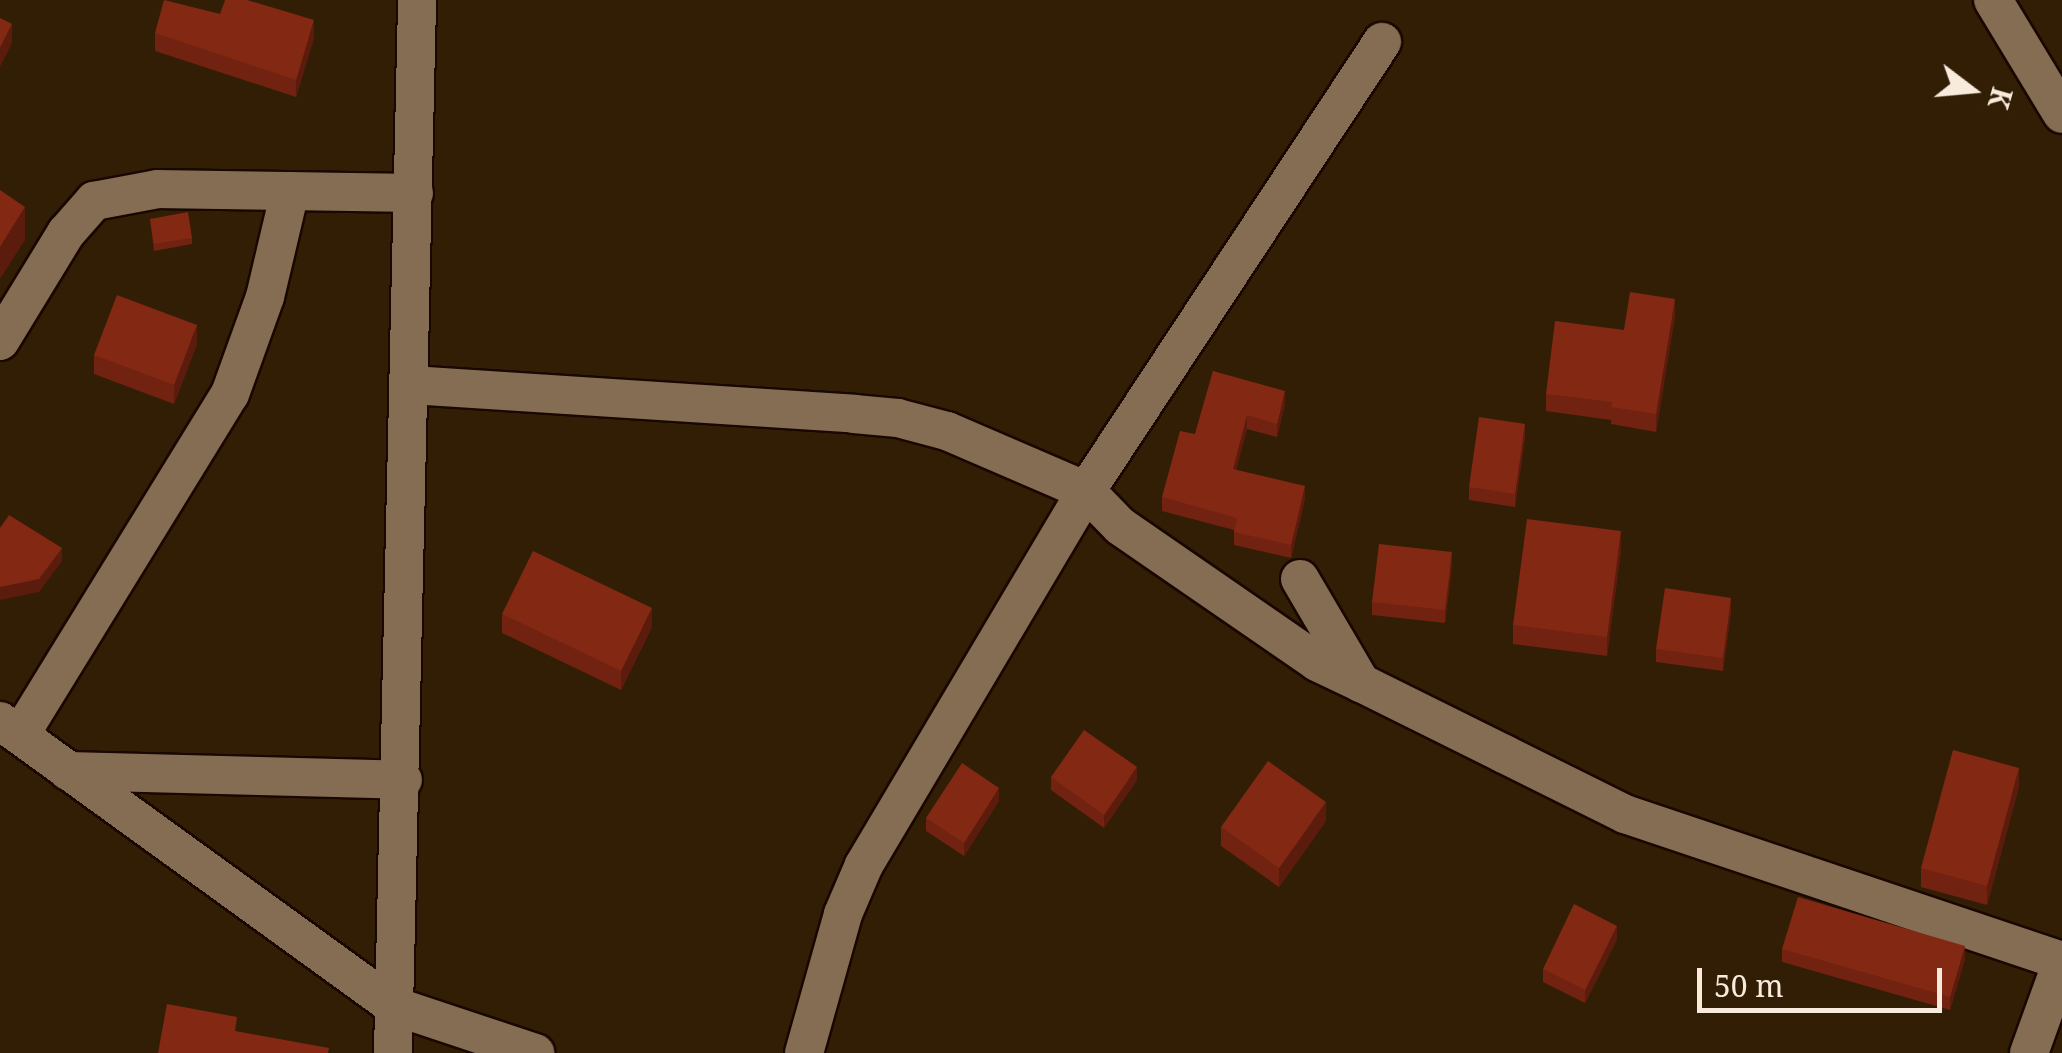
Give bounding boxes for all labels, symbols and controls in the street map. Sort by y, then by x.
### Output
north arrow [1922,40,2022,140]
text: K [1980,83,2022,113]
scale bar [1702,948,1947,1010]
text: 50 m [1714,965,1784,1006]

